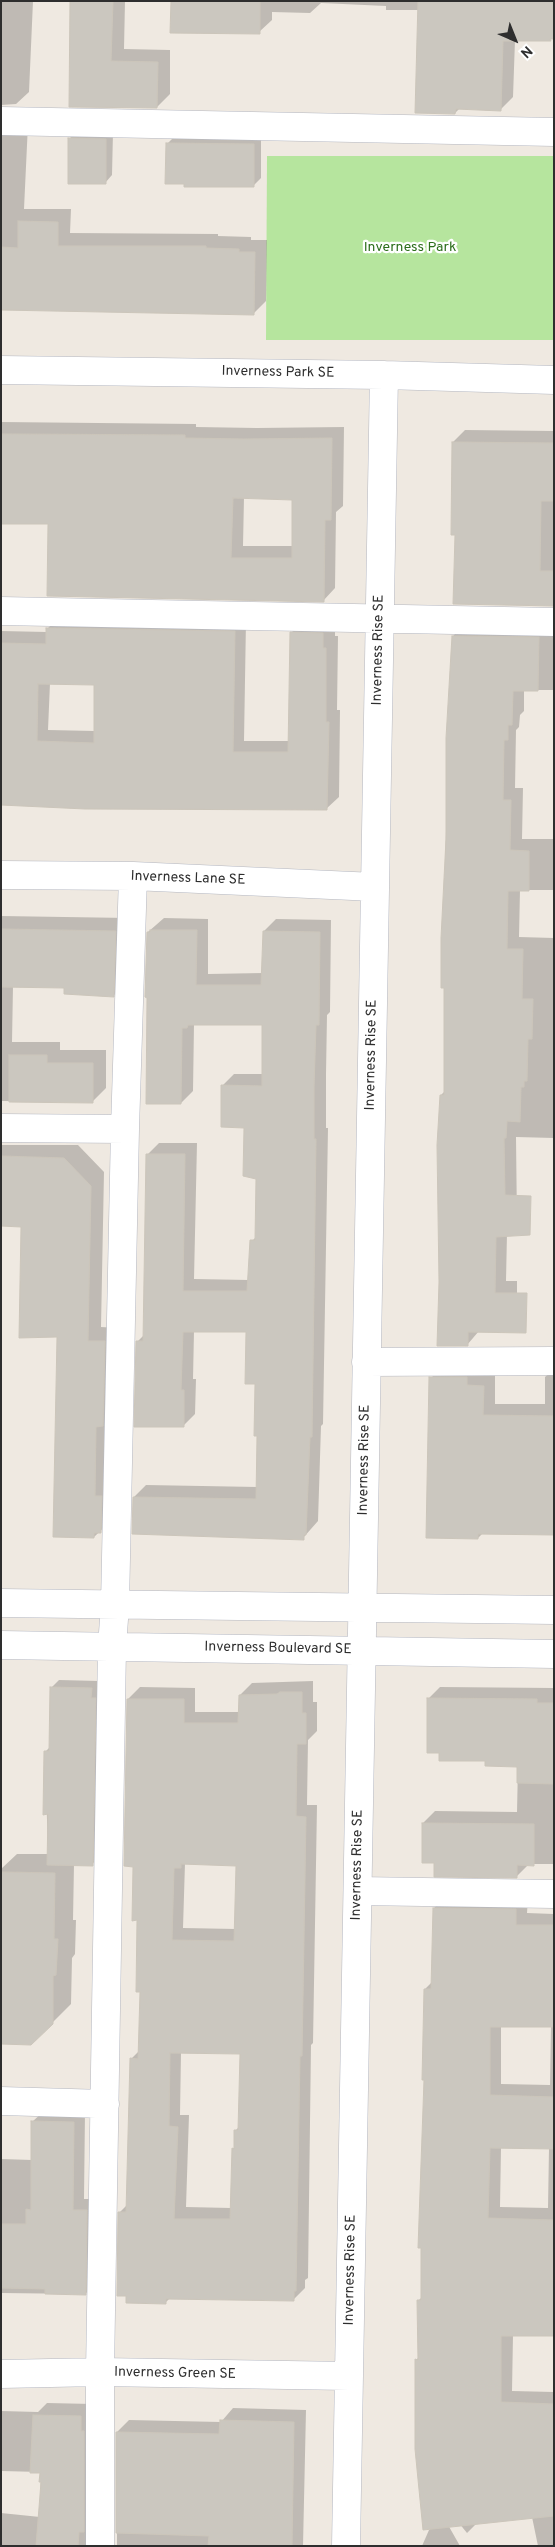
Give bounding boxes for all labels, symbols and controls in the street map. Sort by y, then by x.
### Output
north arrow [490,15,540,65]
text: N [516,42,535,61]
park label: Inverness Park [364,240,456,256]
street label: Inverness Park SE [221,364,335,382]
street label: Inverness Rise SE [370,594,388,706]
street label: Inverness Lane SE [130,869,246,889]
street label: Inverness Rise SE [363,999,381,1111]
street label: Inverness Rise SE [356,1404,374,1516]
street label: Inverness Boulevard SE [204,1639,352,1659]
street label: Inverness Rise SE [349,1809,367,1921]
street label: Inverness Rise SE [342,2214,360,2326]
street label: Inverness Green SE [114,2365,236,2383]

